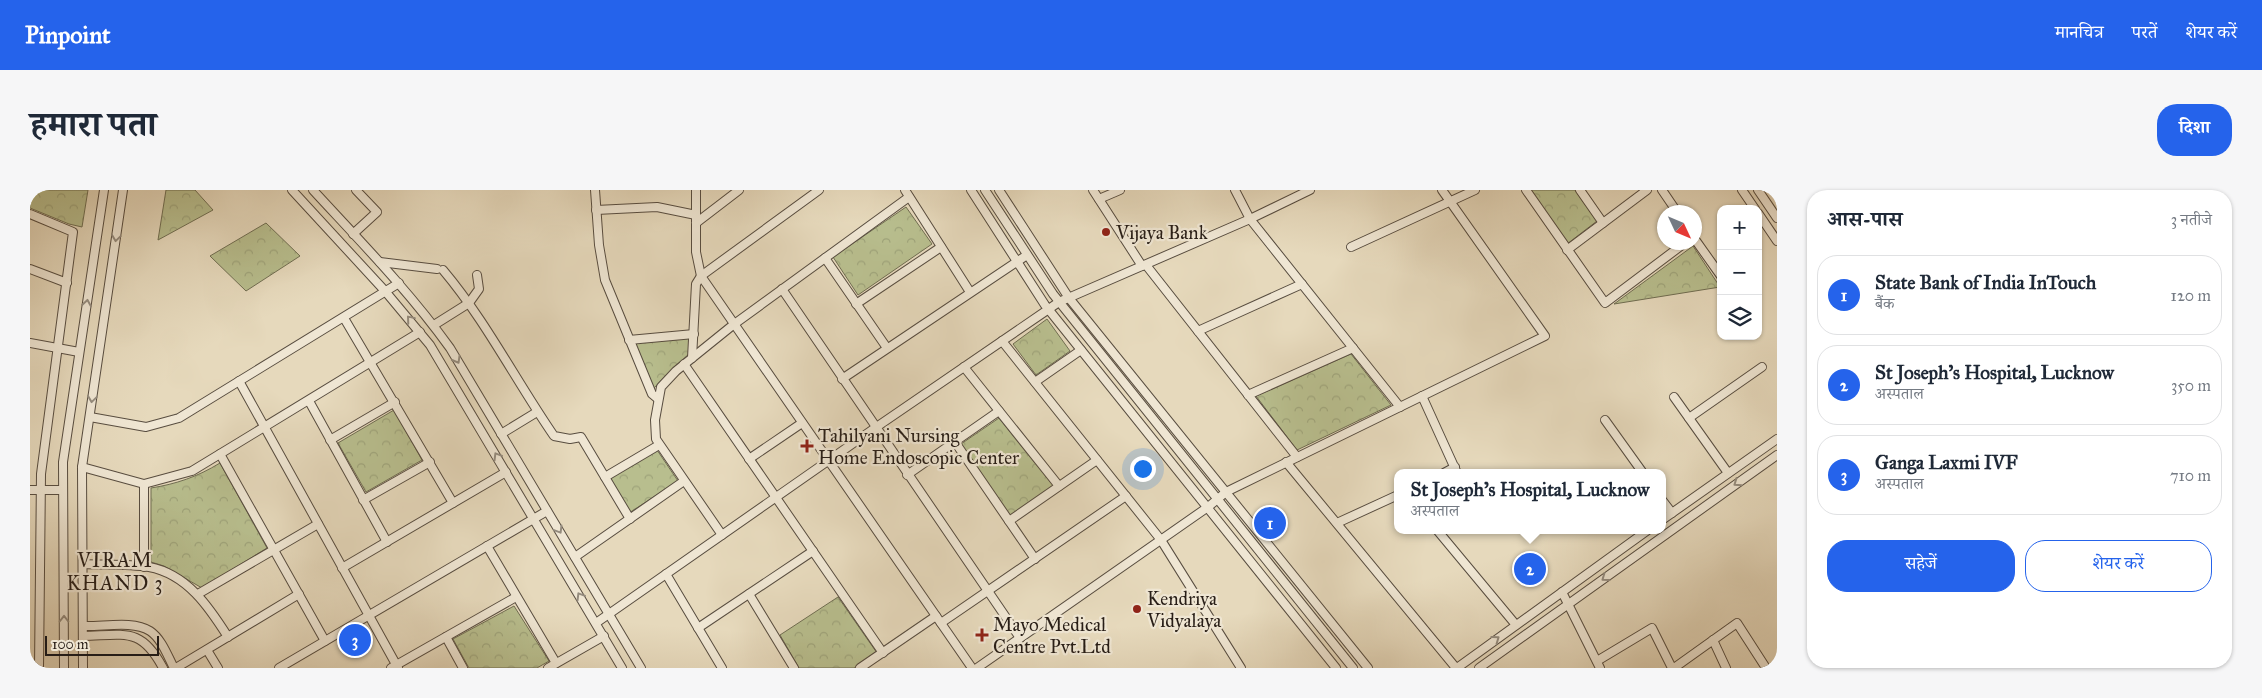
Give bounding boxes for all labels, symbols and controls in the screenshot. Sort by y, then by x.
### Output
text: Pinpoint [25,20,111,50]
text: मानचित्र [2055,21,2104,43]
text: परतें [2132,21,2157,43]
text: शेयर करें [2185,21,2237,43]
text: हमारा पता [30,103,157,146]
button: दिशा [2157,104,2232,156]
north arrow [1657,205,1702,250]
map controls [1717,205,1762,340]
button: + [1717,205,1762,250]
text: आस-पास [1827,206,1902,232]
text: 3 नतीजे [2171,210,2212,229]
place label: Vijaya Bank [1115,221,1208,244]
marker: Vijaya Bank [1100,226,1112,238]
one-way arrow [111,235,122,243]
button: − [1717,250,1762,295]
text: State Bank of India InTouch [1875,271,2096,294]
text: 1 [1841,286,1847,305]
text: 120 m [2171,286,2211,305]
text: बैंक [1875,294,1895,313]
button: layers [1717,295,1762,340]
one-way arrow [81,299,91,308]
one-way arrow [407,316,415,325]
one-way arrow [451,355,461,364]
text: St Joseph's Hospital, Lucknow [1875,361,2114,384]
text: 2 [1840,376,1848,395]
text: 350 m [2171,376,2211,395]
text: अस्पताल [1875,384,1924,403]
one-way arrow [87,395,98,403]
place label: Tahilyani Nursing Home Endoscopic Center [818,424,1020,469]
marker: Tahilyani Nursing Home Endoscopic Center [800,439,814,453]
text: Ganga Laxmi IVF [1875,451,2018,474]
one-way arrow [493,453,503,462]
your location [1130,456,1156,482]
text: 3 [1841,466,1847,485]
text: 710 m [2170,466,2211,485]
popup [1394,469,1666,534]
text: अस्पताल [1875,474,1924,493]
one-way arrow [1733,477,1743,486]
text: St Joseph's Hospital, Lucknow [1411,478,1650,501]
text: अस्पताल [1411,501,1459,520]
pin: 1 [1254,504,1286,542]
one-way arrow [552,524,562,533]
button: सहेजें [1827,540,2015,592]
button: शेयर करें [2025,540,2212,592]
district label: VIRAM KHAND 3 [66,548,164,595]
pin: 2 [1514,550,1546,588]
one-way arrow [1602,572,1611,580]
place label: Kendriya Vidyalaya [1146,587,1222,632]
one-way arrow [576,592,586,601]
marker: Kendriya Vidyalaya [1131,603,1143,615]
place label: Mayo Medical Centre Pvt.Ltd [993,613,1111,658]
one-way arrow [59,615,69,623]
pin: 3 [339,621,371,659]
marker: Mayo Medical Centre Pvt.Ltd [975,628,989,642]
scale bar [45,633,159,656]
text: 100 m [52,636,89,653]
one-way arrow [1490,637,1499,645]

